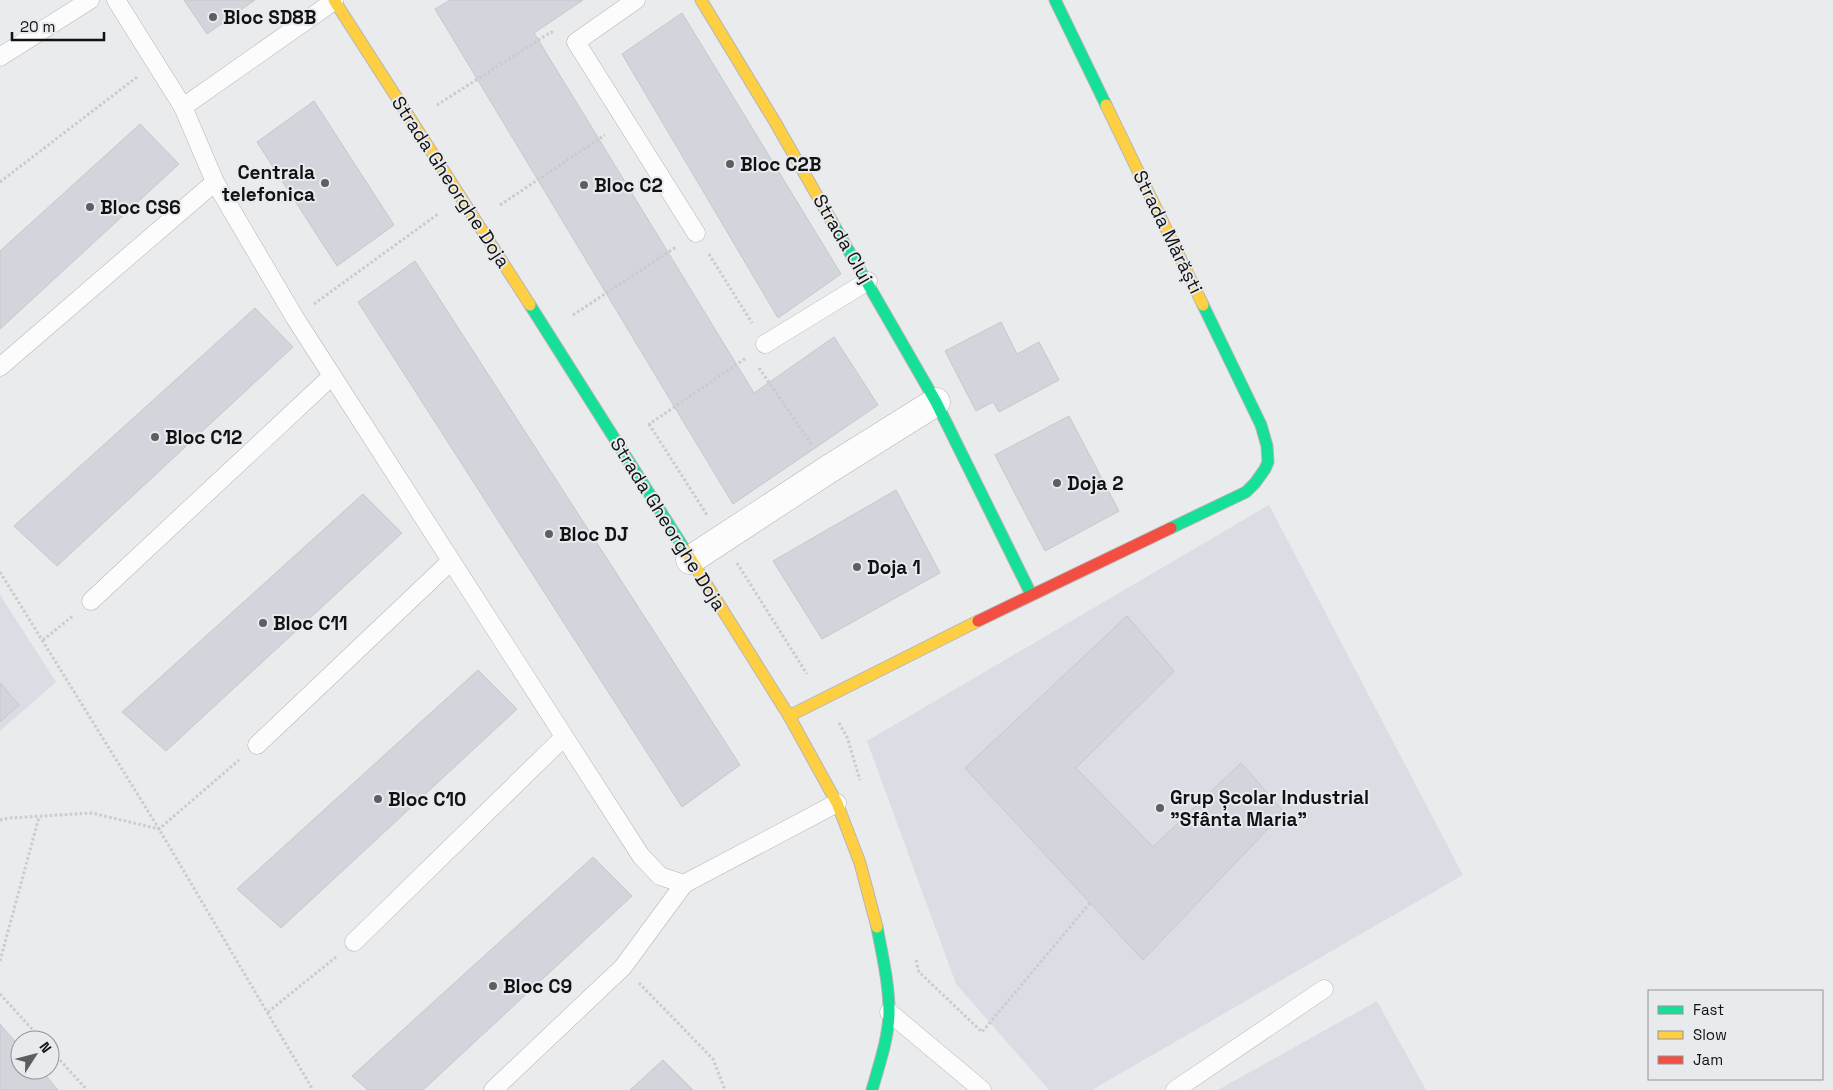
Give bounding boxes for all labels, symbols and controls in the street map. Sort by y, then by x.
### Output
place label: Bloc SD8B [223,5,316,30]
scale bar [12,10,105,42]
marker: Bloc SD8B [207,11,219,23]
text: 20 m [20,17,55,36]
street label: Strada Gheorghe Doja [386,91,516,273]
place label: Bloc C2B [740,152,821,177]
marker: Bloc C2B [724,158,736,170]
place label: Centrala telefonica [222,160,315,207]
street label: Strada Mărăști [1127,166,1209,298]
place label: Bloc C2 [594,173,663,198]
marker: Centrala telefonica [319,177,331,189]
marker: Bloc C2 [578,179,590,191]
street label: Strada Cluj [807,190,879,288]
place label: Bloc CS6 [100,195,181,220]
marker: Bloc CS6 [84,201,96,213]
place label: Bloc C12 [165,425,242,450]
marker: Bloc C12 [149,431,161,443]
street label: Strada Gheorghe Doja [604,433,732,615]
place label: Doja 2 [1067,471,1123,496]
marker: Doja 2 [1051,477,1063,489]
place label: Bloc DJ [559,522,629,547]
marker: Bloc DJ [543,528,555,540]
place label: Doja 1 [867,555,921,580]
marker: Doja 1 [851,561,863,573]
place label: Bloc C11 [273,611,348,636]
marker: Bloc C11 [257,617,269,629]
place label: Grup Școlar Industrial "Sfânta Maria" [1170,785,1369,832]
place label: Bloc C10 [388,787,466,812]
marker: Bloc C10 [372,793,384,805]
marker: Grup Școlar Industrial "Sfânta Maria" [1154,802,1166,814]
place label: Bloc C9 [503,974,572,999]
marker: Bloc C9 [487,980,499,992]
legend [1648,990,1823,1080]
text: Fast [1693,1000,1724,1019]
text: Slow [1693,1025,1727,1044]
north arrow [10,1030,60,1080]
text: N [35,1038,56,1056]
text: Jam [1693,1050,1723,1069]

